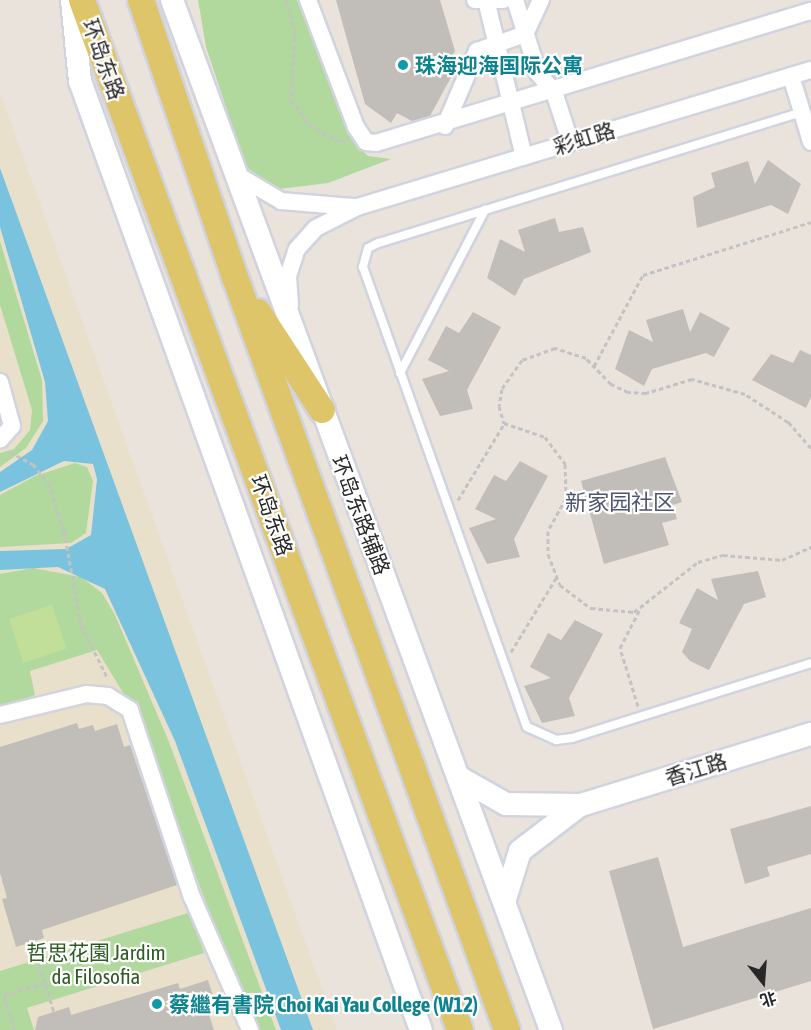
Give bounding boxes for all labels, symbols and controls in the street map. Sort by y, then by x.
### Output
street label: 环岛东路 [78,15,130,103]
place label: 珠海迎海国际公寓 [415,52,583,78]
marker: 珠海迎海国际公寓 [396,58,410,72]
street label: 彩虹路 [550,117,618,159]
street label: 环岛东路辅路 [327,452,395,578]
street label: 环岛东路 [246,471,298,559]
district label: 新家园社区 [565,490,675,516]
street label: 香江路 [662,748,730,790]
park label: 哲思花園 Jardim da Filosofia [26,939,166,989]
north arrow [733,952,793,1012]
text: 北 [758,988,779,1010]
place label: 蔡繼有書院 Choi Kai Yau College (W12) [169,991,478,1017]
marker: 蔡繼有書院 Choi Kai Yau College (W12) [150,997,164,1011]

